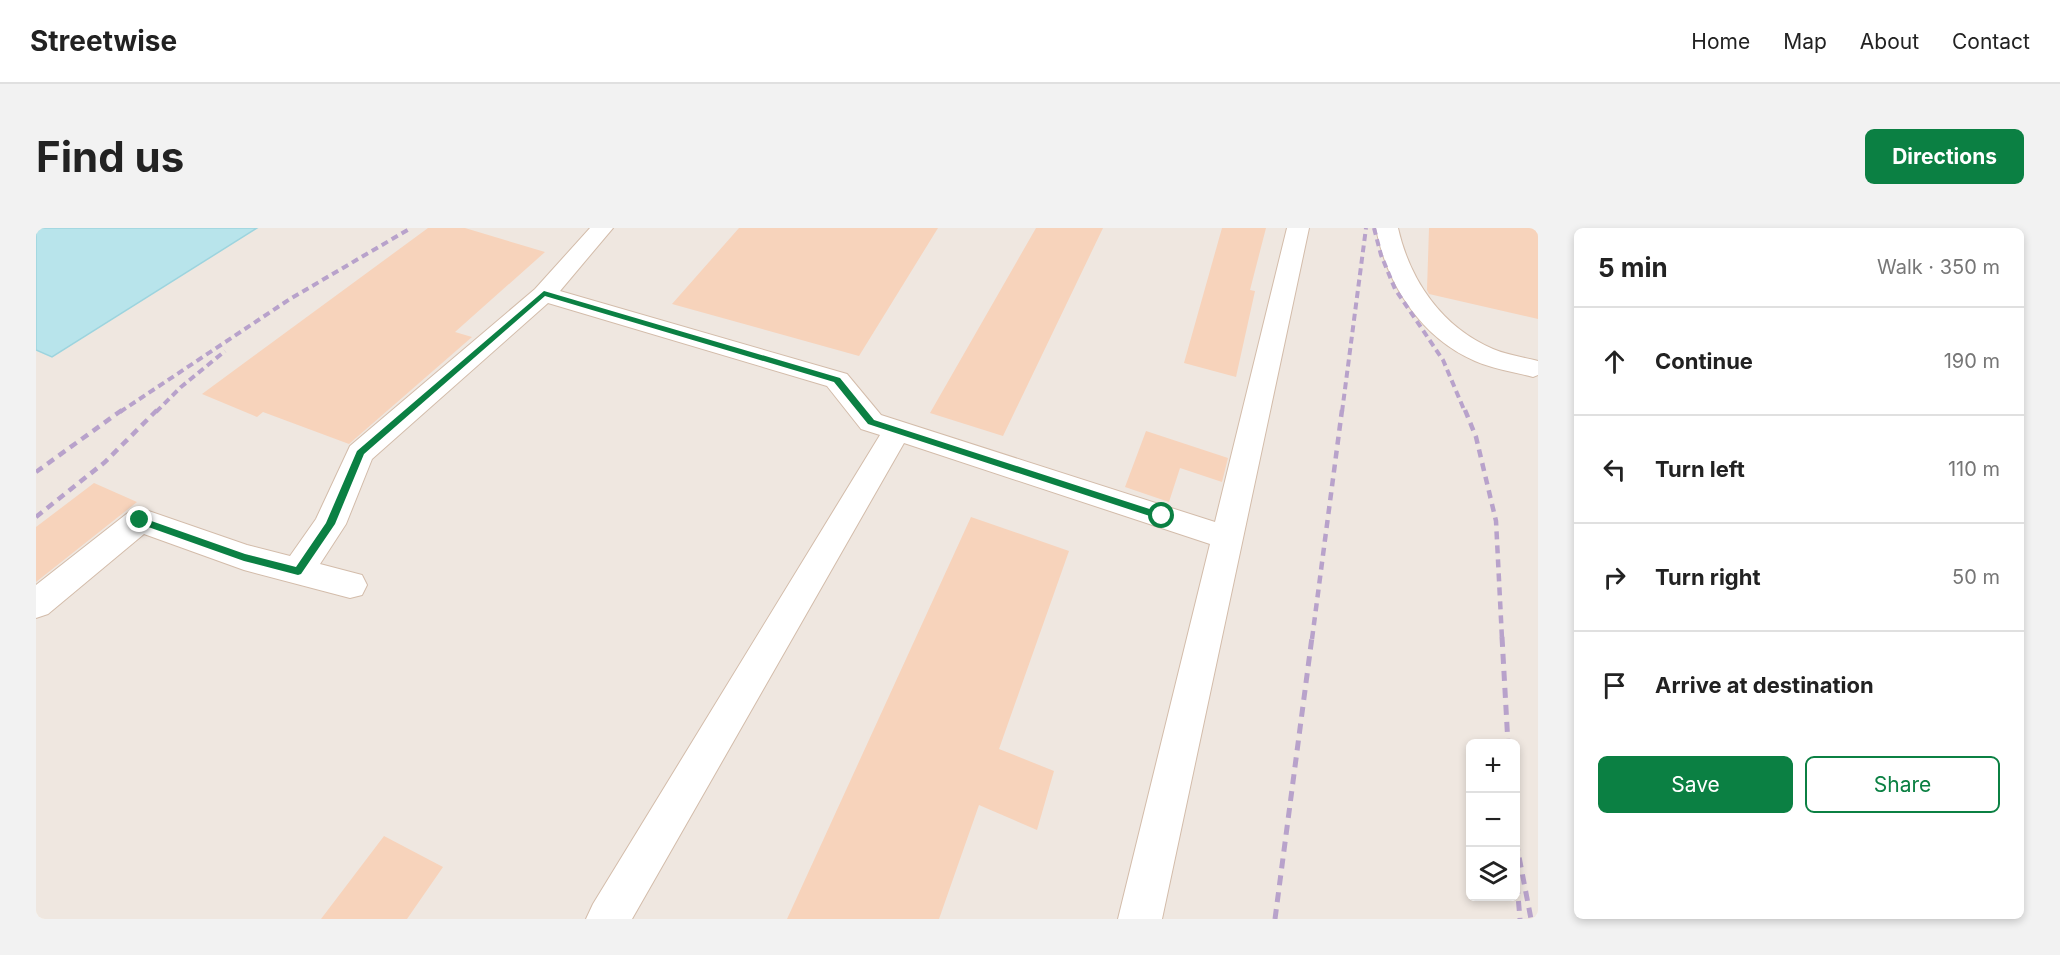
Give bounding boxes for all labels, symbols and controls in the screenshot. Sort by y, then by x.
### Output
text: Streetwise [30,24,177,58]
text: Home [1691,29,1750,54]
text: Map [1783,29,1827,54]
text: About [1860,29,1919,54]
text: Contact [1952,29,2030,54]
button: Directions [1865,129,2024,184]
text: Find us [36,131,184,182]
text: 5 min [1598,252,1668,283]
text: Walk · 350 m [1877,255,2000,279]
icon: ahead [1598,345,1631,378]
text: Continue [1655,348,1753,374]
text: 190 m [1944,349,2000,373]
icon: left [1598,453,1631,486]
text: Turn left [1655,456,1745,482]
text: 110 m [1948,457,2000,481]
route start [1148,502,1174,528]
route end [126,506,152,532]
icon: right [1598,561,1631,594]
text: Turn right [1655,564,1761,590]
text: 50 m [1952,565,2000,589]
icon: arrive [1598,669,1631,702]
text: Arrive at destination [1655,672,1874,698]
map controls [1466,739,1520,901]
button: + [1466,739,1520,793]
button: Save [1598,756,1793,813]
button: Share [1805,756,2000,813]
button: − [1466,793,1520,847]
button: layers [1466,847,1520,901]

